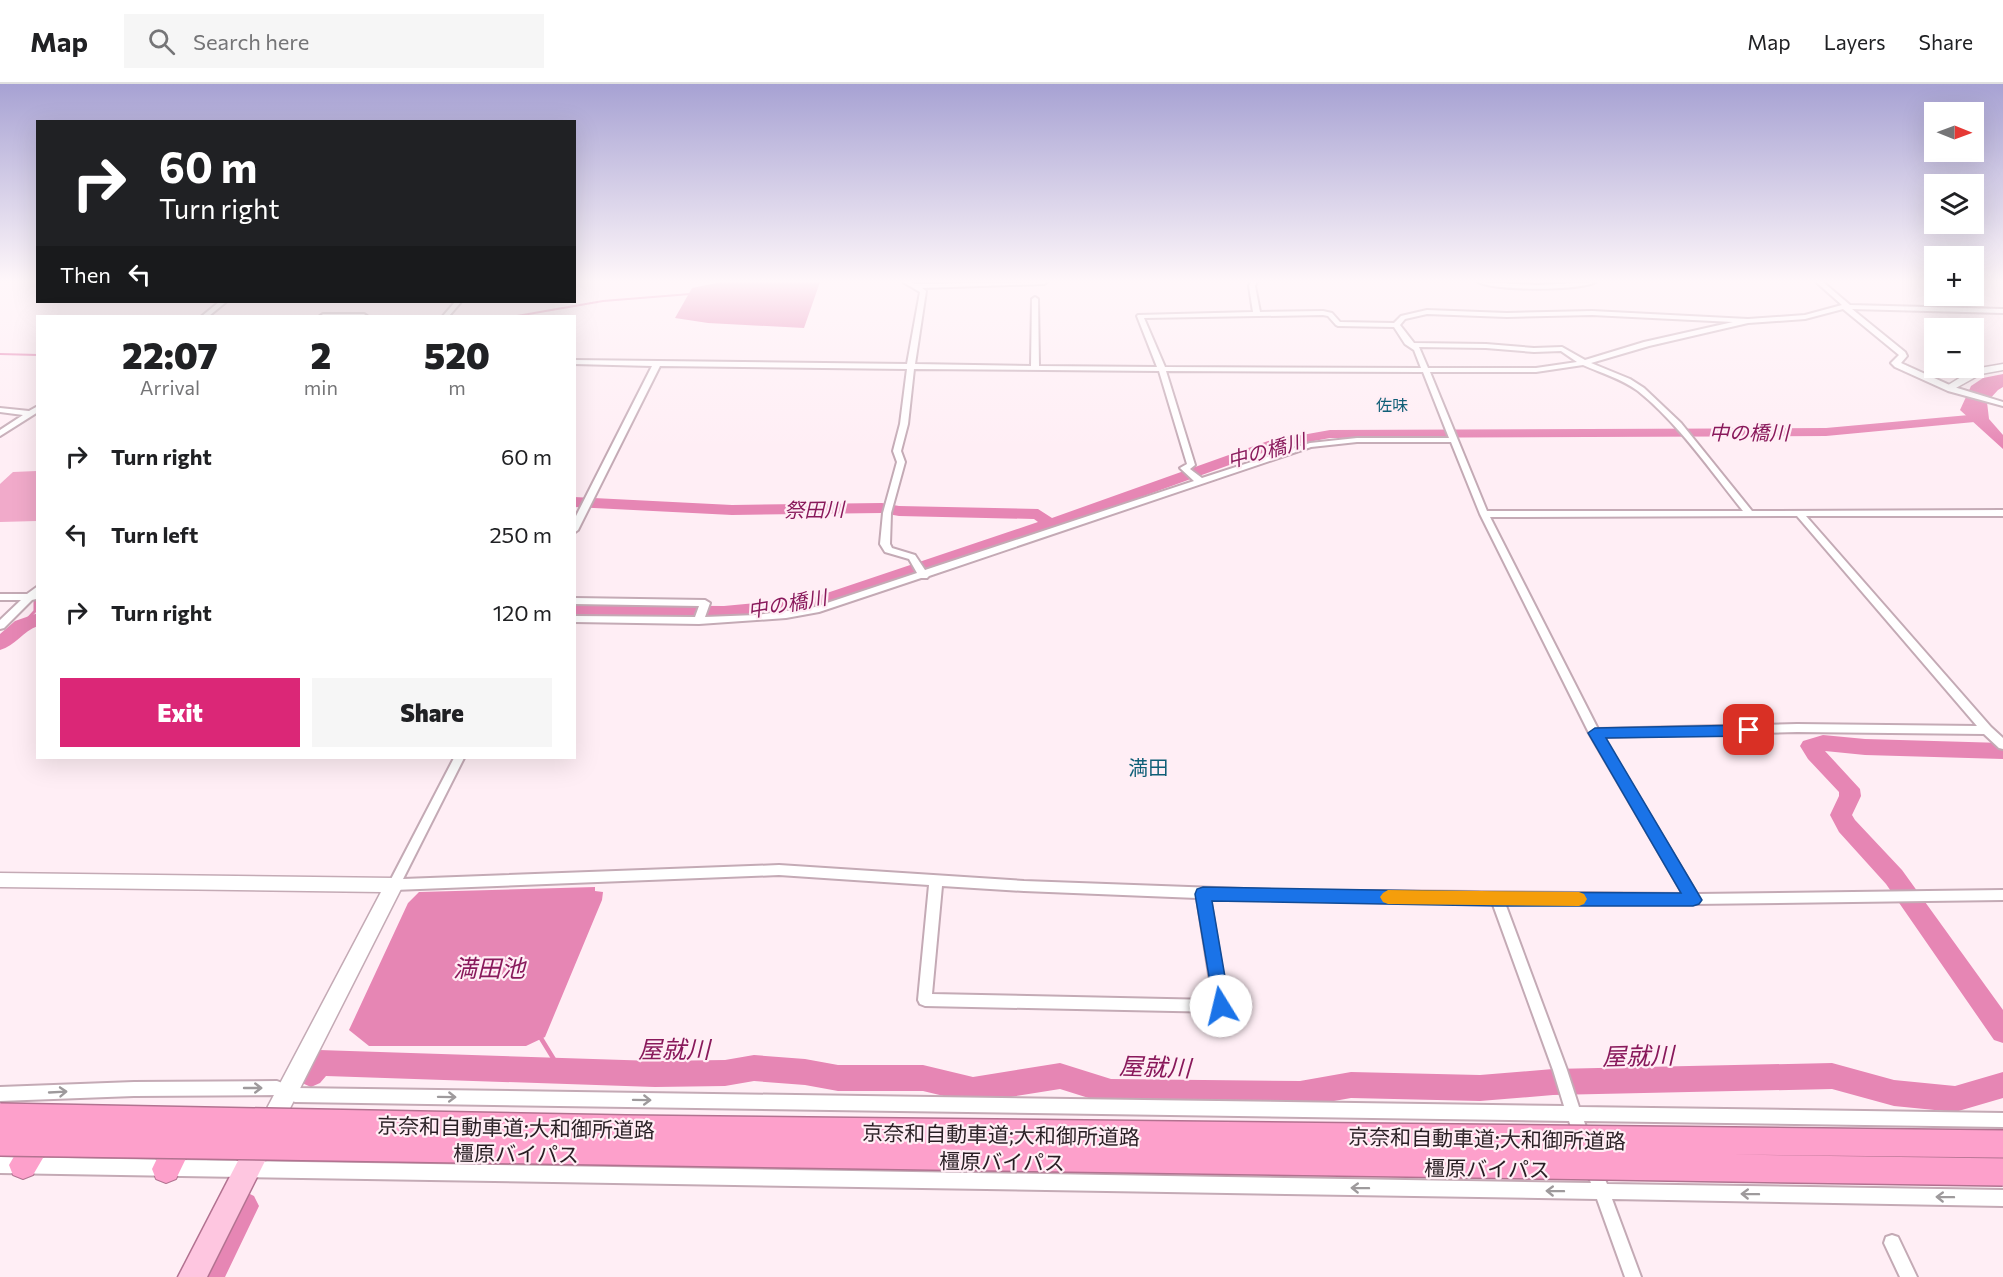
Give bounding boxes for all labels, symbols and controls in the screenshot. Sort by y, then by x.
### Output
search box [124,14,544,68]
text: Map [30,24,88,58]
icon: search [145,25,178,58]
text: Search here [193,28,309,55]
text: Map [1747,29,1791,54]
text: Layers [1824,29,1886,54]
text: Share [1919,29,1973,54]
north arrow [1924,102,1984,162]
map controls [1924,102,1984,378]
text: 60 m [159,140,258,192]
icon: right [60,144,138,222]
button: layers [1924,174,1984,234]
text: Turn right [159,192,279,225]
button: + [1924,246,1984,306]
icon: left [123,258,156,291]
text: Then [60,261,111,288]
button: − [1924,318,1984,378]
text: 22:07 [122,332,218,376]
text: 2 [310,332,331,376]
text: 520 [424,332,490,376]
text: Arrival [140,375,200,399]
text: min [304,375,338,399]
text: m [448,375,466,399]
district label: 佐味 [1376,395,1408,414]
water label: 中の橋川 [1709,420,1791,444]
water label: 中の橋川 [1224,428,1310,472]
icon: right [60,440,93,473]
text: Turn right [111,443,212,470]
text: 60 m [501,443,552,470]
water label: 祭田川 [784,496,846,522]
icon: left [60,518,93,551]
text: Turn left [111,521,198,548]
text: 250 m [489,521,552,548]
water label: 中の橋川 [746,584,830,622]
icon: right [60,596,93,629]
text: Turn right [111,599,212,626]
text: 120 m [493,599,552,626]
button: Exit [60,678,300,747]
button: Share [312,678,552,747]
pin [1723,704,1774,755]
icon: arrive [1732,713,1765,746]
district label: 満田 [1128,755,1168,779]
water label: 満田池 [453,953,527,982]
position arrow [1189,974,1253,1038]
water label: 屋就川 [638,1034,713,1063]
water label: 屋就川 [1602,1040,1677,1070]
water label: 屋就川 [1119,1050,1194,1082]
one-way arrow [243,1083,263,1094]
one-way arrow [48,1086,68,1097]
one-way arrow [437,1091,457,1103]
one-way arrow [632,1094,652,1106]
street label: 京奈和自動車道;大和御所道路 [377,1112,655,1142]
street label: 京奈和自動車道;大和御所道路 [862,1119,1140,1149]
street label: 京奈和自動車道;大和御所道路 [1348,1123,1626,1153]
street label: 橿原バイパス [453,1139,579,1167]
street label: 橿原バイパス [939,1147,1065,1175]
street label: 橿原バイパス [1424,1154,1550,1182]
one-way arrow [1350,1182,1370,1194]
one-way arrow [1545,1186,1565,1197]
one-way arrow [1740,1188,1760,1200]
one-way arrow [1935,1191,1955,1203]

